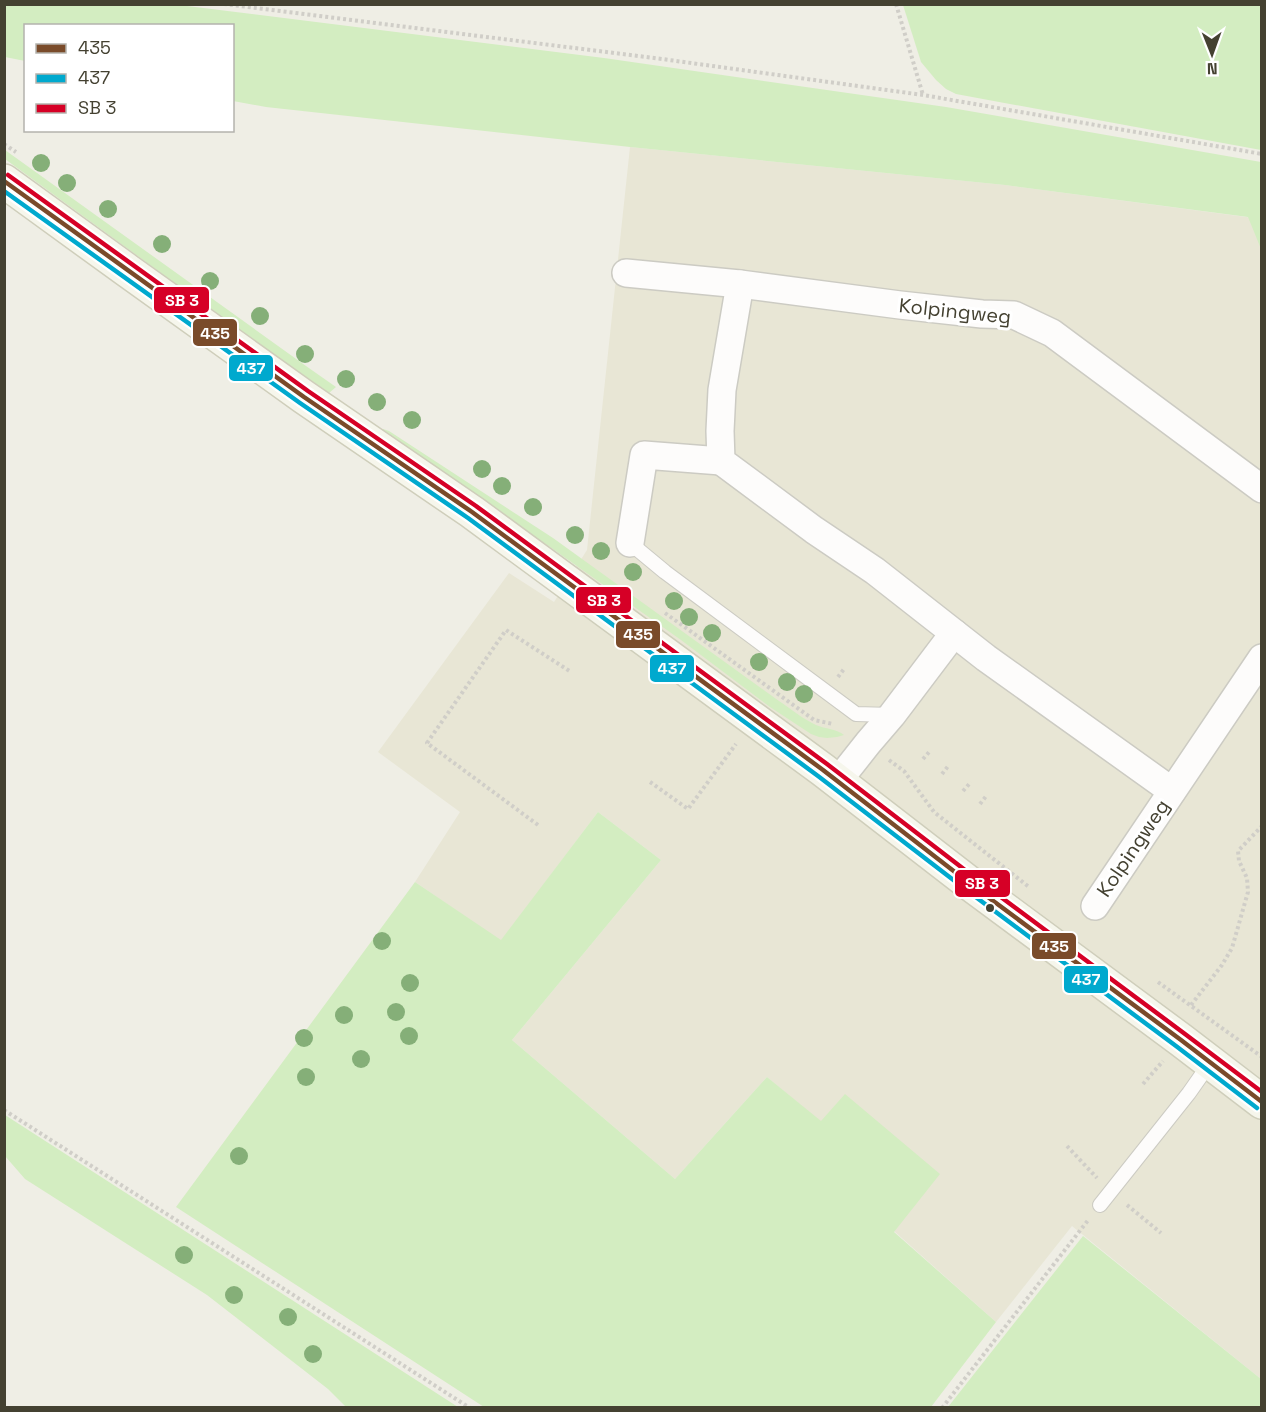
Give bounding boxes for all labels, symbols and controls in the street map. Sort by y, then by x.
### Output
legend [24,24,234,132]
north arrow [1182,24,1242,84]
text: 435 [78,36,111,59]
text: N [1207,58,1218,79]
text: 437 [78,66,110,89]
text: SB 3 [78,96,116,119]
line badge: SB 3 [153,286,210,314]
text: SB 3 [165,290,199,311]
street label: Kolpingweg [898,292,1012,330]
line badge: 435 [192,318,238,347]
text: 435 [200,323,230,344]
line badge: 437 [228,354,274,382]
text: 437 [237,358,266,379]
line badge: SB 3 [575,586,632,614]
text: SB 3 [587,590,621,611]
line badge: 435 [615,620,661,649]
text: 435 [623,624,653,645]
line badge: 437 [649,654,695,683]
text: 437 [658,658,687,679]
street label: Kolpingweg [1091,794,1175,902]
line badge: SB 3 [954,869,1011,898]
text: SB 3 [965,873,999,894]
unlabelled marker [984,902,996,914]
line badge: 435 [1031,932,1077,960]
text: 435 [1039,936,1069,957]
line badge: 437 [1063,965,1109,994]
text: 437 [1072,969,1101,990]

